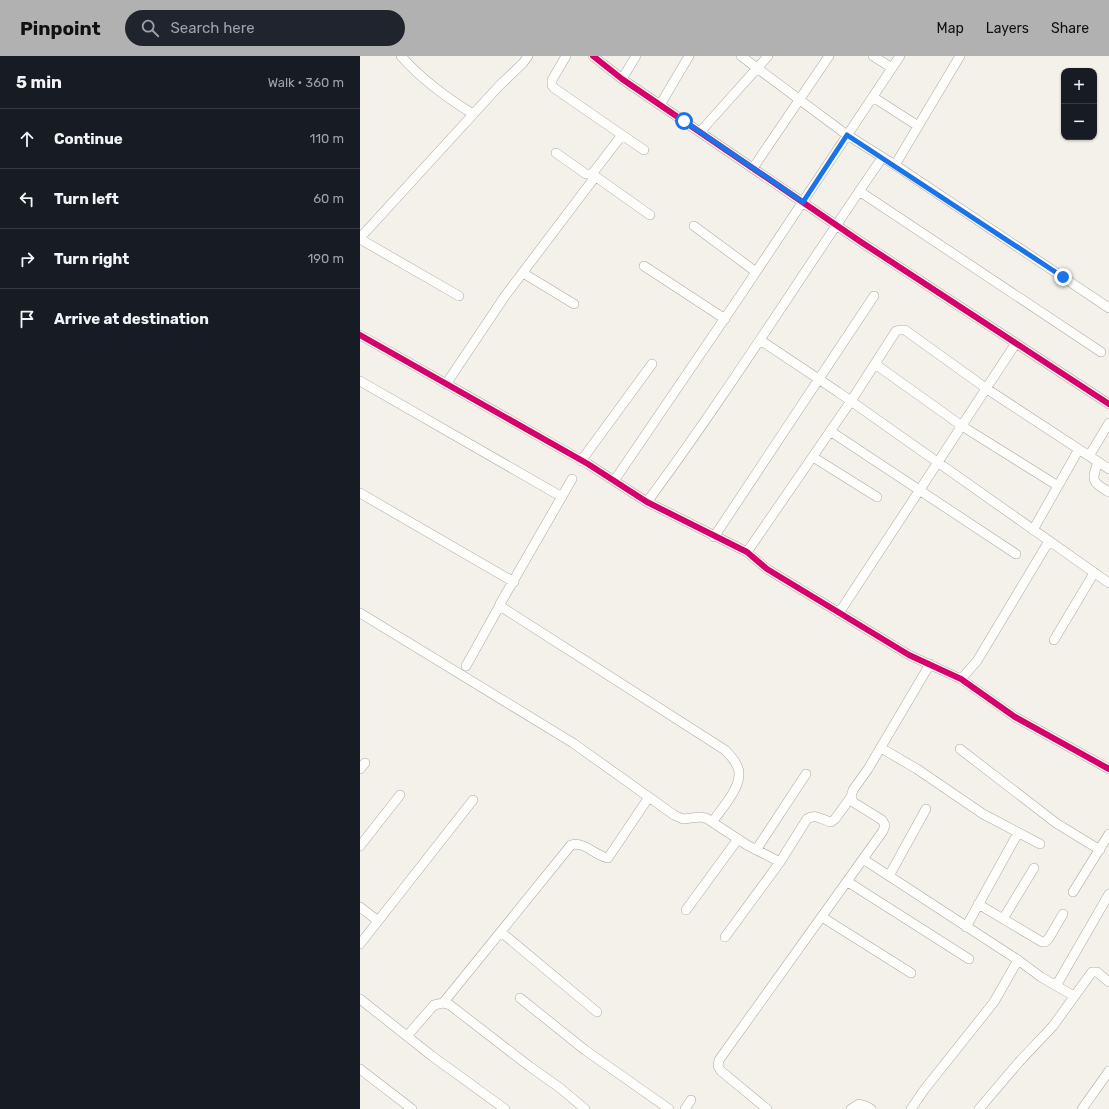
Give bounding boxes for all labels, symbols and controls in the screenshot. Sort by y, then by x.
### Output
search box [125,10,405,46]
text: Pinpoint [20,17,101,40]
icon: search [139,17,161,39]
text: Search here [171,19,255,37]
text: Map [937,20,964,37]
text: Layers [986,20,1029,37]
text: Share [1051,20,1089,37]
map controls [1061,68,1097,140]
button: + [1061,68,1097,104]
text: 5 min [16,72,62,92]
text: Walk · 360 m [268,75,344,90]
button: − [1061,104,1097,140]
route start [675,112,693,130]
icon: ahead [16,128,38,150]
text: Continue [54,130,123,148]
text: 110 m [310,131,344,146]
icon: left [16,188,38,210]
text: Turn left [54,190,119,208]
text: 60 m [313,191,344,206]
icon: right [16,248,38,270]
text: Turn right [54,250,129,268]
text: 190 m [308,251,344,266]
route end [1054,268,1072,286]
icon: arrive [16,308,38,330]
text: Arrive at destination [54,310,209,328]

